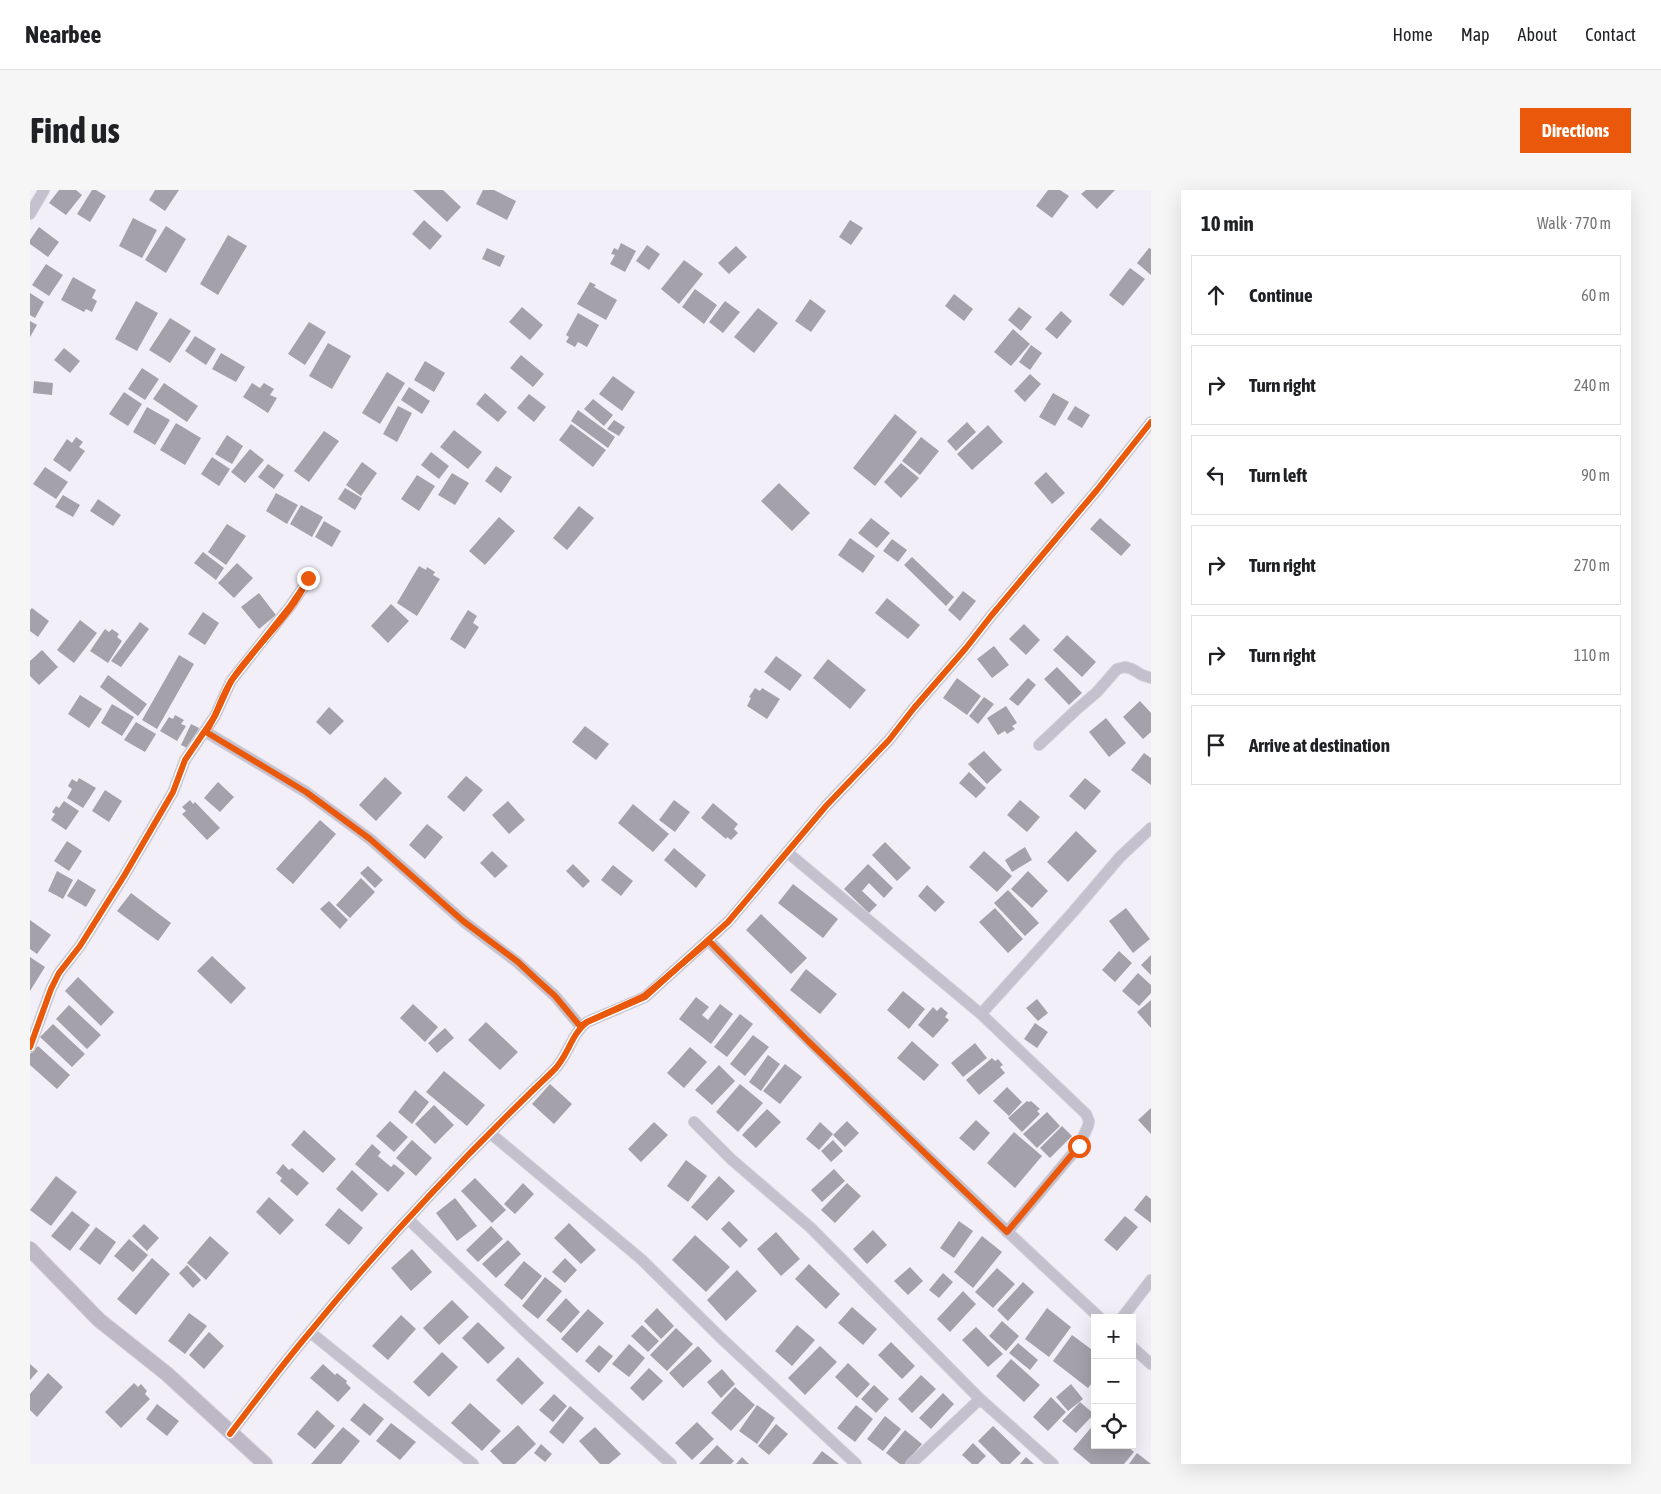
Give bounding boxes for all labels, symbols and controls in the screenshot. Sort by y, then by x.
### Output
text: Nearbee [25,21,101,48]
text: Home [1393,24,1433,45]
text: Map [1461,24,1490,45]
text: About [1518,24,1557,45]
text: Contact [1585,24,1636,45]
button: Directions [1520,108,1631,153]
text: Find us [30,110,120,150]
text: 10 min [1201,211,1254,235]
text: Walk · 770 m [1537,214,1611,232]
icon: ahead [1202,281,1230,309]
text: Continue [1249,284,1313,306]
text: 60 m [1581,286,1610,304]
icon: right [1202,371,1230,399]
text: Turn right [1249,374,1316,396]
text: 240 m [1574,376,1610,394]
icon: left [1202,461,1230,489]
text: Turn left [1249,464,1307,486]
text: 90 m [1581,466,1610,484]
icon: right [1202,551,1230,579]
text: Turn right [1249,554,1316,576]
text: 270 m [1574,556,1610,574]
route end [297,567,320,590]
icon: right [1202,641,1230,669]
text: Turn right [1249,644,1316,666]
text: 110 m [1574,646,1610,664]
icon: arrive [1202,731,1230,759]
text: Arrive at destination [1249,734,1390,756]
route start [1068,1135,1091,1158]
map controls [1091,1314,1136,1449]
button: + [1091,1314,1136,1359]
button: − [1091,1359,1136,1404]
button: locate [1091,1404,1136,1449]

